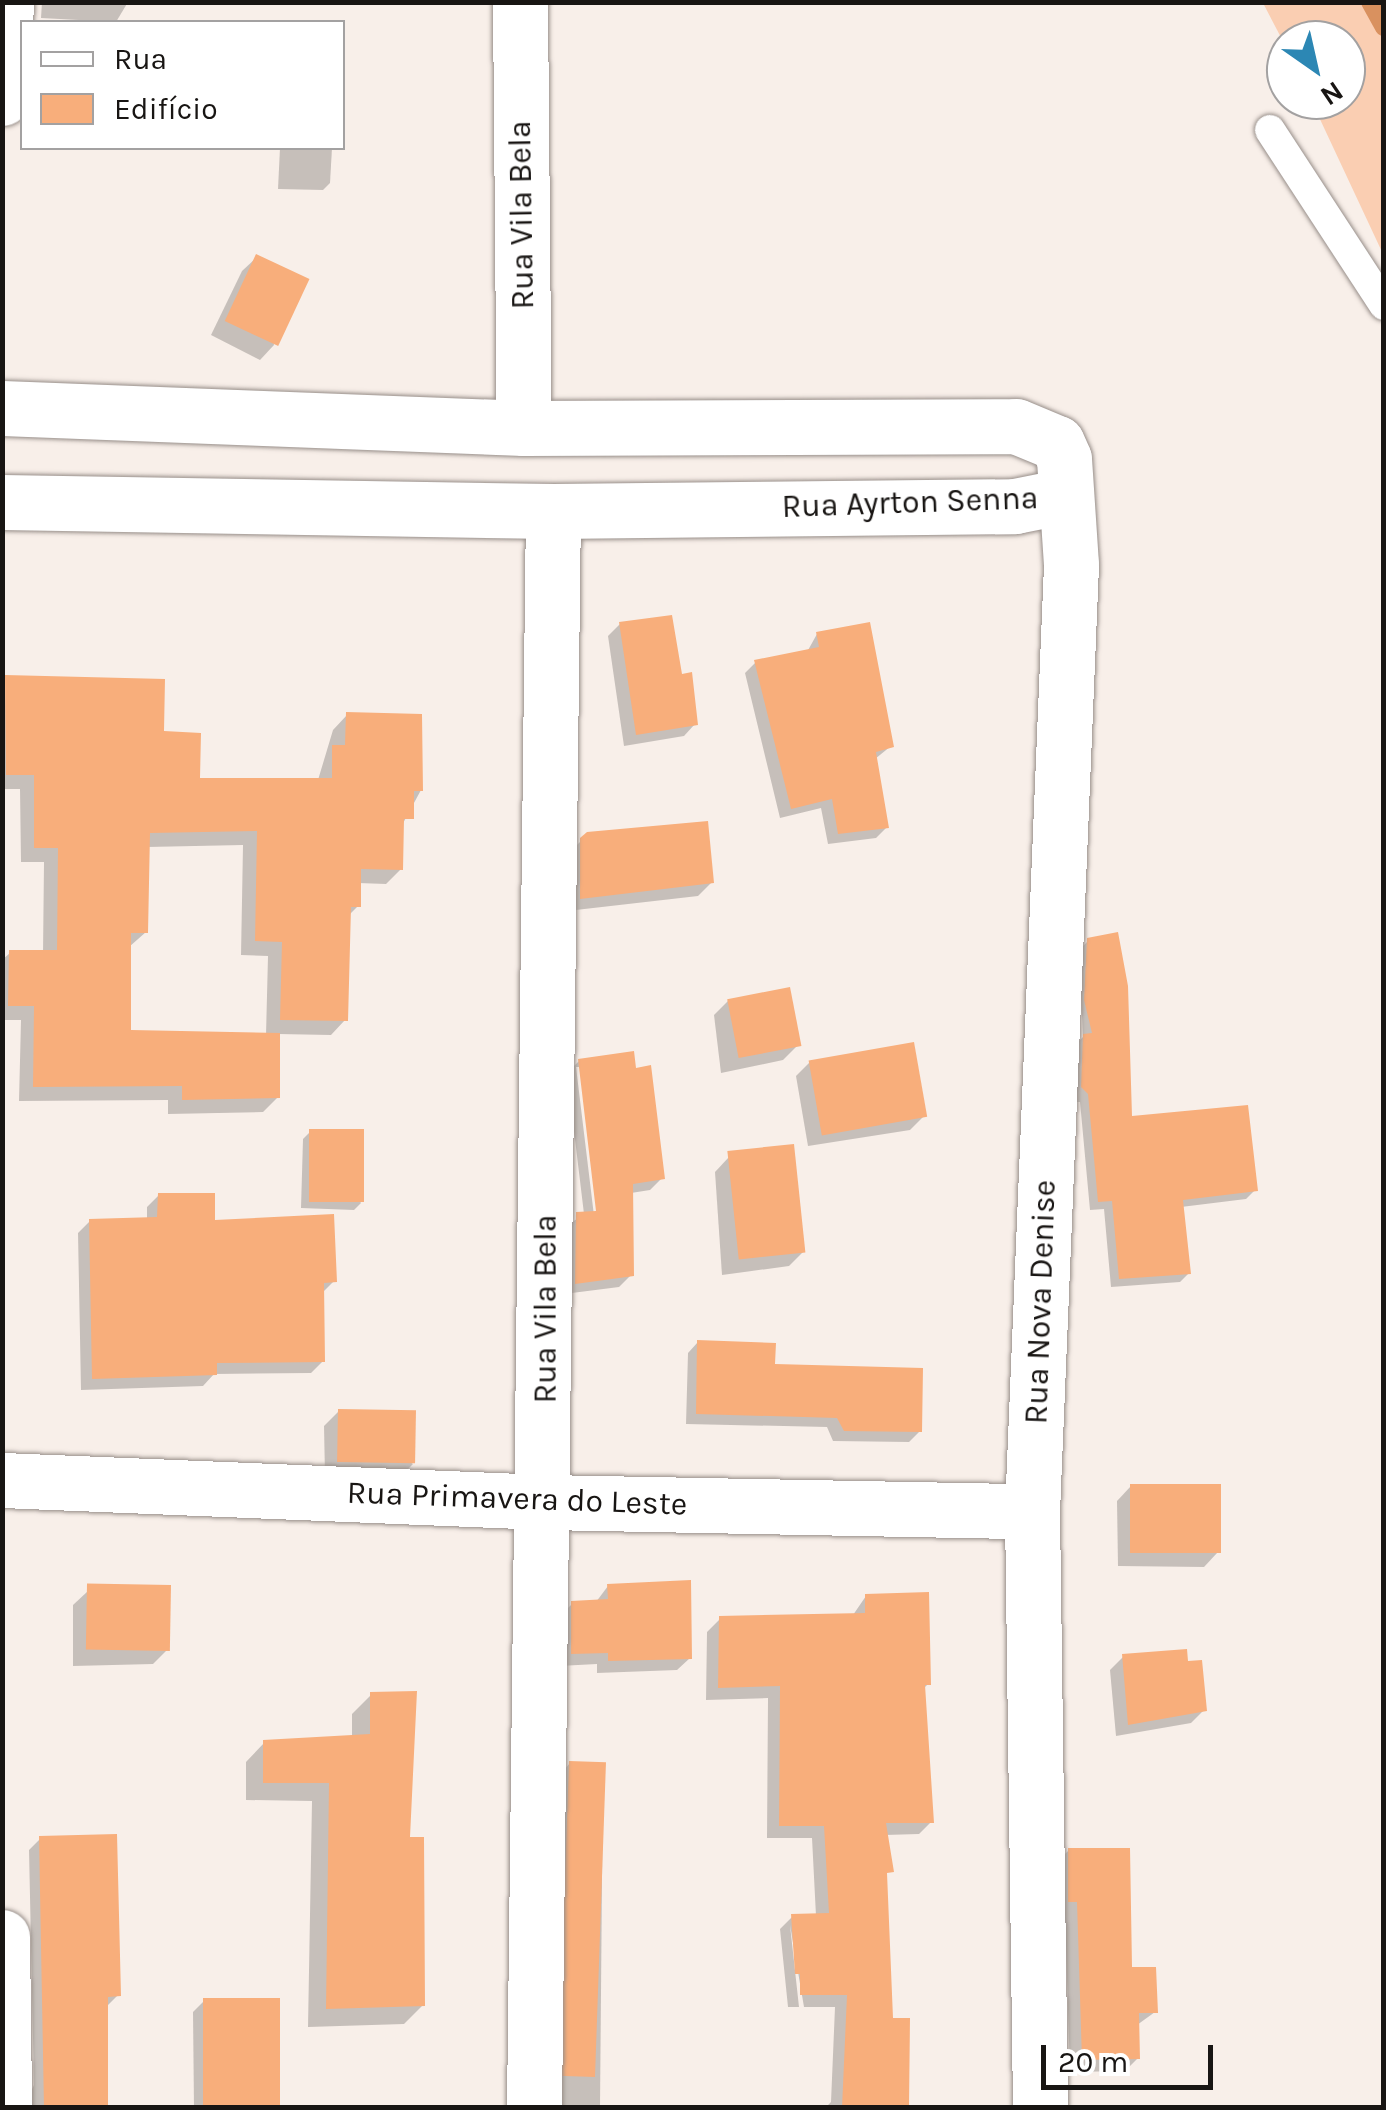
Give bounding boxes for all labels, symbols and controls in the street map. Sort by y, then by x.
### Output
legend [20,20,345,150]
north arrow [1266,20,1366,120]
text: Rua [114,41,167,77]
text: N [1314,74,1349,113]
text: Edifício [114,91,218,127]
street label: Rua Vila Bela [501,120,543,310]
street label: Rua Ayrton Senna [781,479,1039,527]
street label: Rua Nova Denise [1018,1179,1064,1425]
street label: Rua Vila Bela [527,1215,565,1403]
street label: Rua Primavera do Leste [346,1474,688,1524]
scale bar [1046,2025,1218,2087]
text: 20 m [1058,2044,1128,2080]

